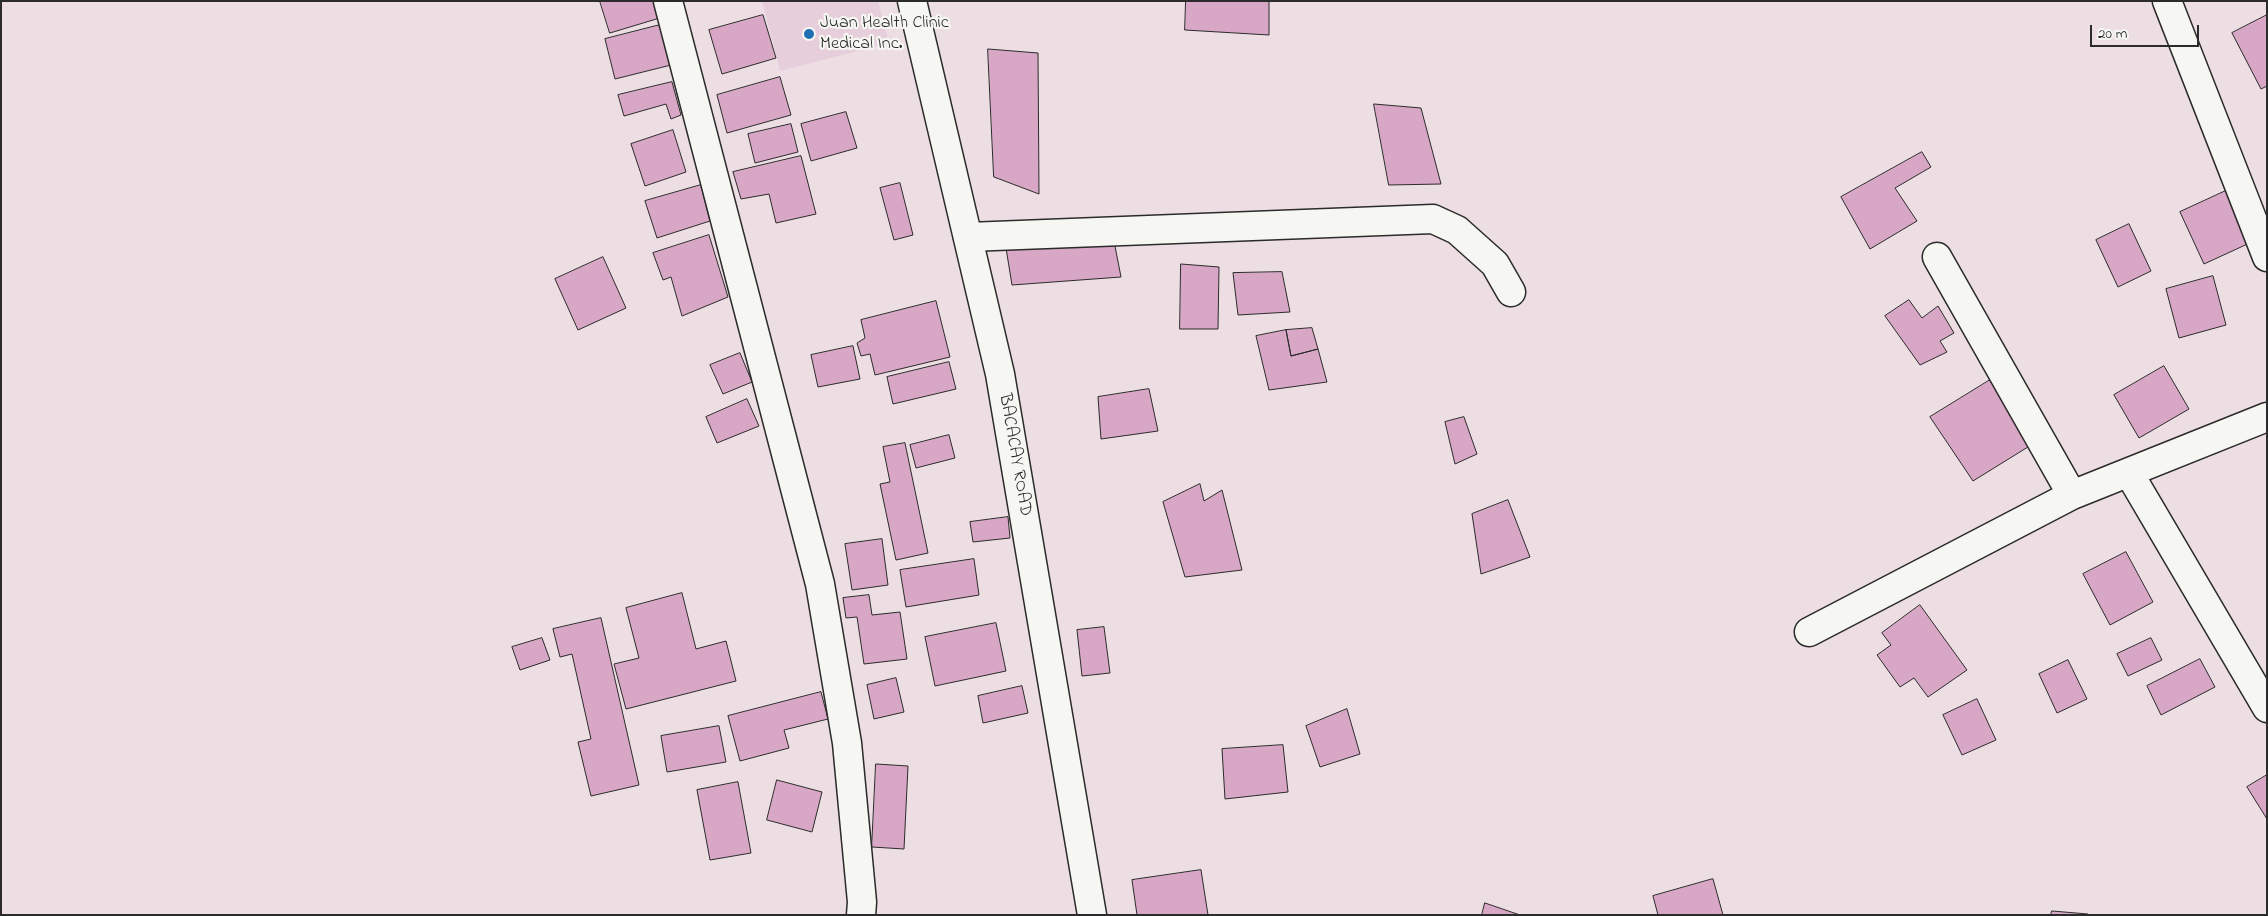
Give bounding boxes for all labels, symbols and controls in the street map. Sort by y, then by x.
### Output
place label: Juan Health Clinic Medical Inc. [820,13,949,56]
scale bar [2093,15,2202,47]
text: 20 m [2098,23,2127,45]
marker: Juan Health Clinic Medical Inc. [802,27,816,41]
street label: BACACAY ROAD [993,392,1035,518]

